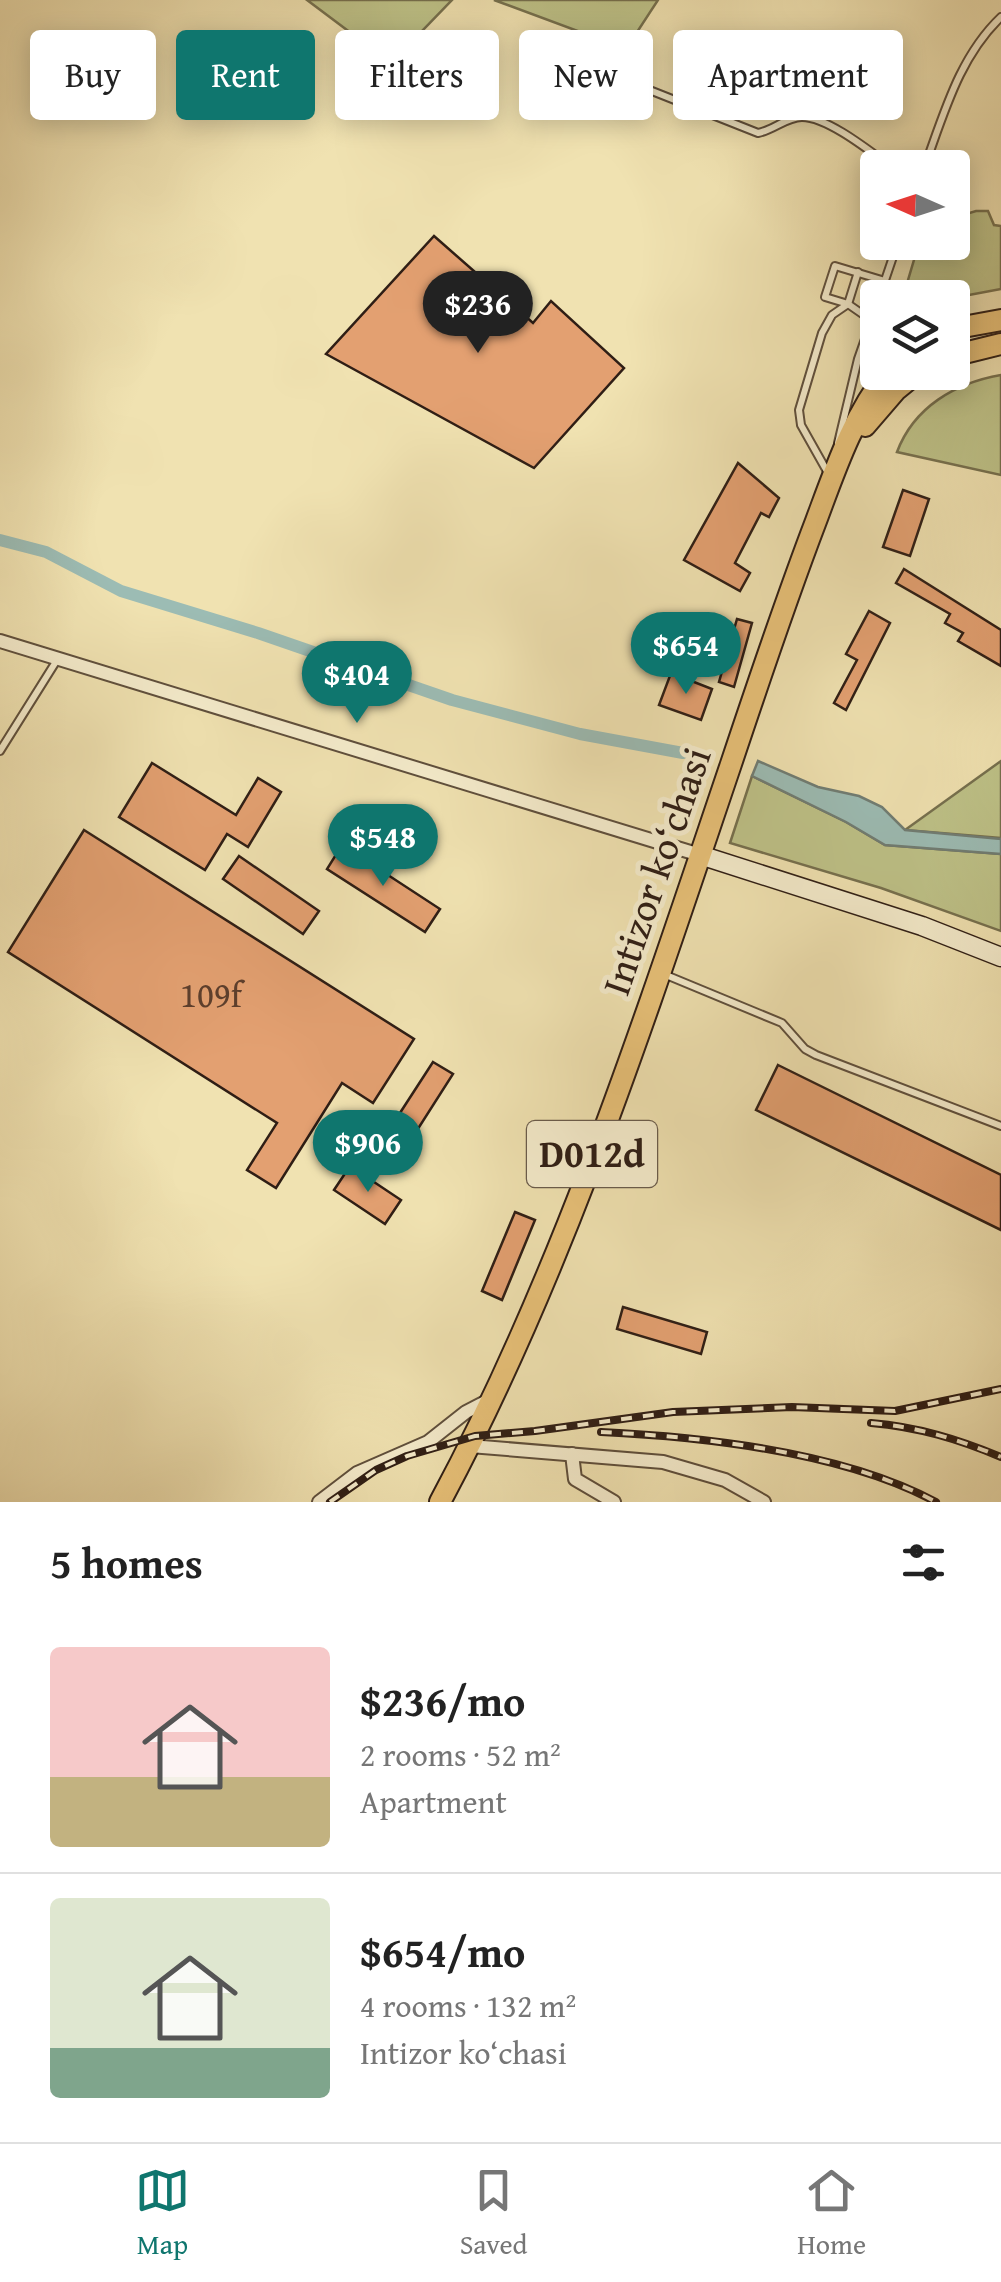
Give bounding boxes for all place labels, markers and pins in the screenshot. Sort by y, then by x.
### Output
pin: $236 [419,271,537,356]
pin: $654 [627,612,745,697]
pin: $404 [298,641,416,726]
pin: $548 [324,804,442,889]
pin: $906 [309,1110,427,1195]

